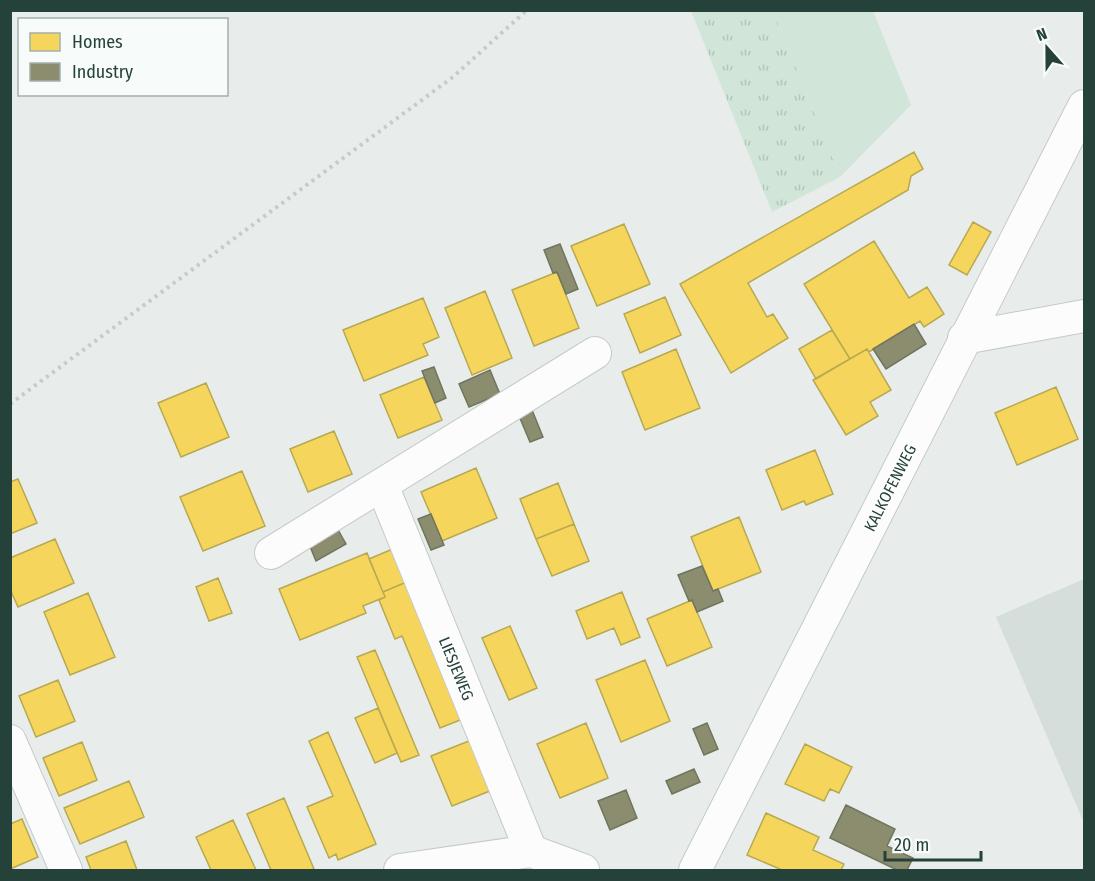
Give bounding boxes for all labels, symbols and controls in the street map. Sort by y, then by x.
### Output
legend [18,18,228,96]
north arrow [1017,18,1077,78]
text: N [1034,24,1050,45]
text: Homes [72,31,123,53]
text: Industry [72,61,133,83]
street label: KALKOFENWEG [860,441,920,535]
street label: LIESJEWEG [435,634,478,703]
scale bar [885,824,981,862]
text: 20 m [894,834,929,856]

